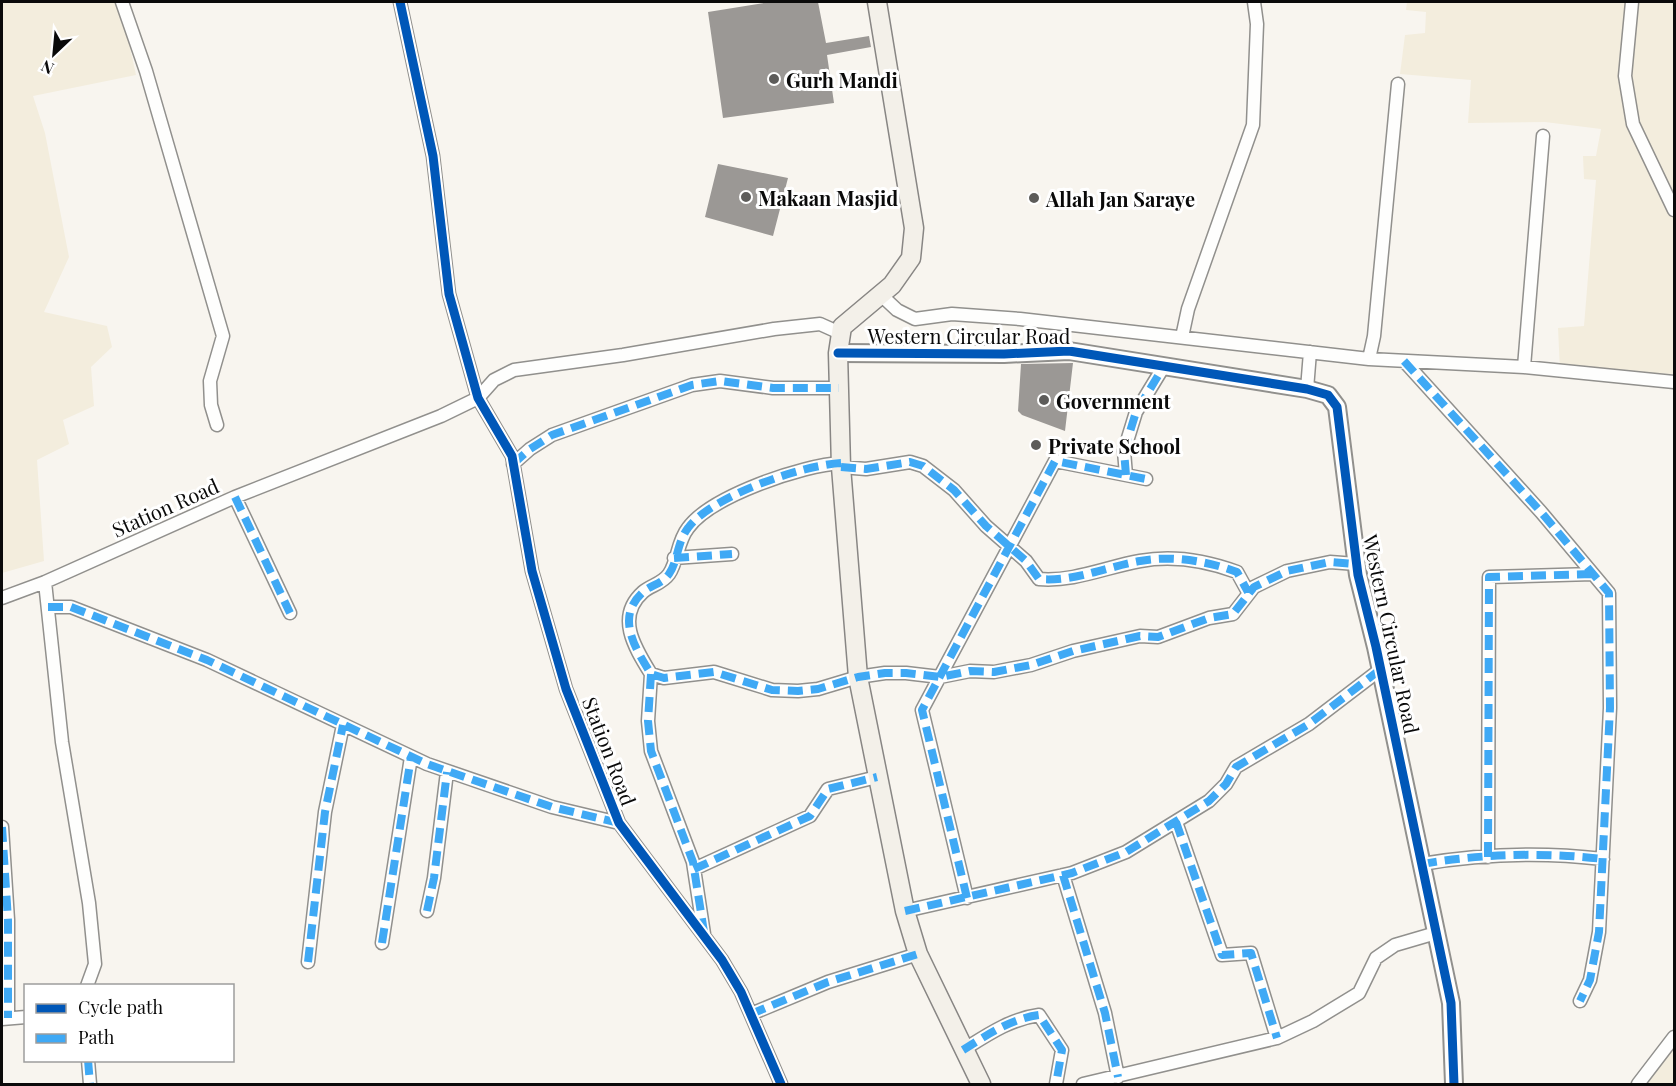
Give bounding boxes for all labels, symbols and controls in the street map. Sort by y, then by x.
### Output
north arrow [24,24,84,84]
text: N [37,56,57,80]
place label: Gurh Mandi [786,66,898,93]
marker: Gurh Mandi [767,72,781,86]
place label: Makaan Masjid [758,184,898,211]
place label: Allah Jan Saraye [1045,185,1195,212]
marker: Makaan Masjid [739,190,753,204]
marker: Allah Jan Saraye [1027,191,1041,205]
street label: Western Circular Road [867,322,1071,349]
place label: Government [1056,387,1172,414]
marker: Government [1037,393,1051,407]
place label: Private School [1048,432,1181,459]
marker: Private School [1029,438,1043,452]
street label: Station Road [107,471,223,543]
street label: Western Circular Road [1357,531,1426,736]
street label: Station Road [577,693,643,809]
legend [24,984,234,1062]
text: Cycle path [78,995,163,1019]
text: Path [78,1025,115,1049]

